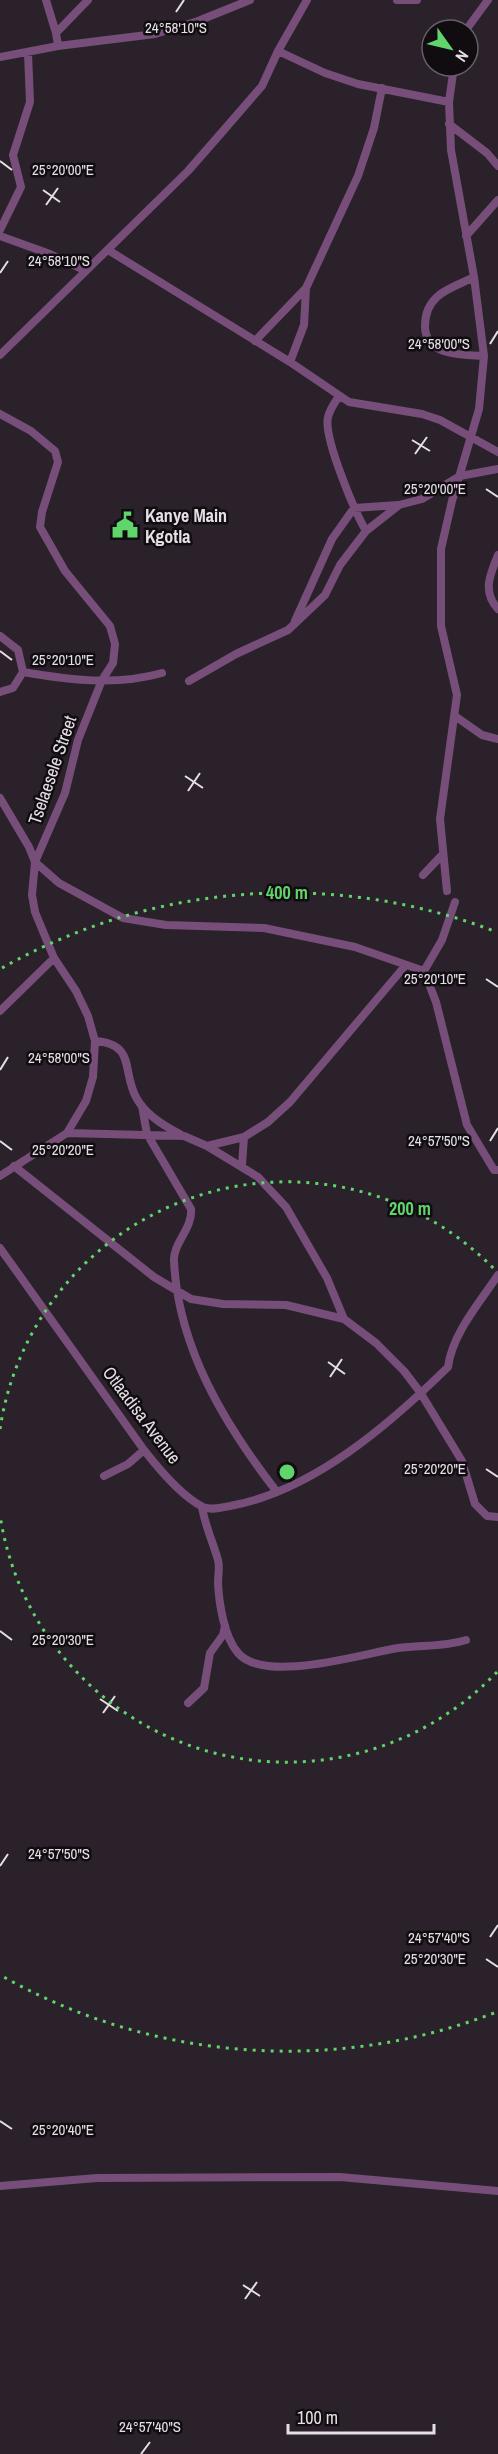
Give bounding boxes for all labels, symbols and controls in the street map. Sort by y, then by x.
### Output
text: 24°58'10"S [145,17,207,38]
north arrow [420,18,480,78]
text: N [451,46,474,66]
text: 25°20'00"E [32,159,94,180]
text: 24°58'10"S [28,250,90,271]
text: 24°58'00"S [408,333,470,354]
text: 25°20'00"E [404,478,466,499]
place label: Kanye Main Kgotla [145,503,227,549]
public building icon: Kanye Main Kgotla [110,510,140,540]
text: 25°20'10"E [32,649,94,670]
street label: Tselaesele Street [22,712,82,828]
text: 400 m [266,880,308,905]
text: 25°20'10"E [404,968,466,989]
text: 24°58'00"S [28,1047,90,1068]
text: 24°57'50"S [408,1130,470,1151]
text: 25°20'20"E [32,1139,94,1160]
text: 200 m [389,1196,431,1221]
street label: Otlaadisa Avenue [97,1361,187,1469]
text: 25°20'20"E [404,1458,466,1479]
centre of rings [277,1462,297,1482]
text: 25°20'30"E [32,1629,94,1650]
text: 24°57'50"S [28,1843,90,1864]
text: 24°57'40"S [408,1927,470,1948]
text: 25°20'30"E [404,1948,466,1969]
text: 25°20'40"E [32,2119,94,2140]
scale bar [288,2397,434,2435]
text: 100 m [297,2405,338,2430]
text: 24°57'40"S [119,2416,181,2437]

